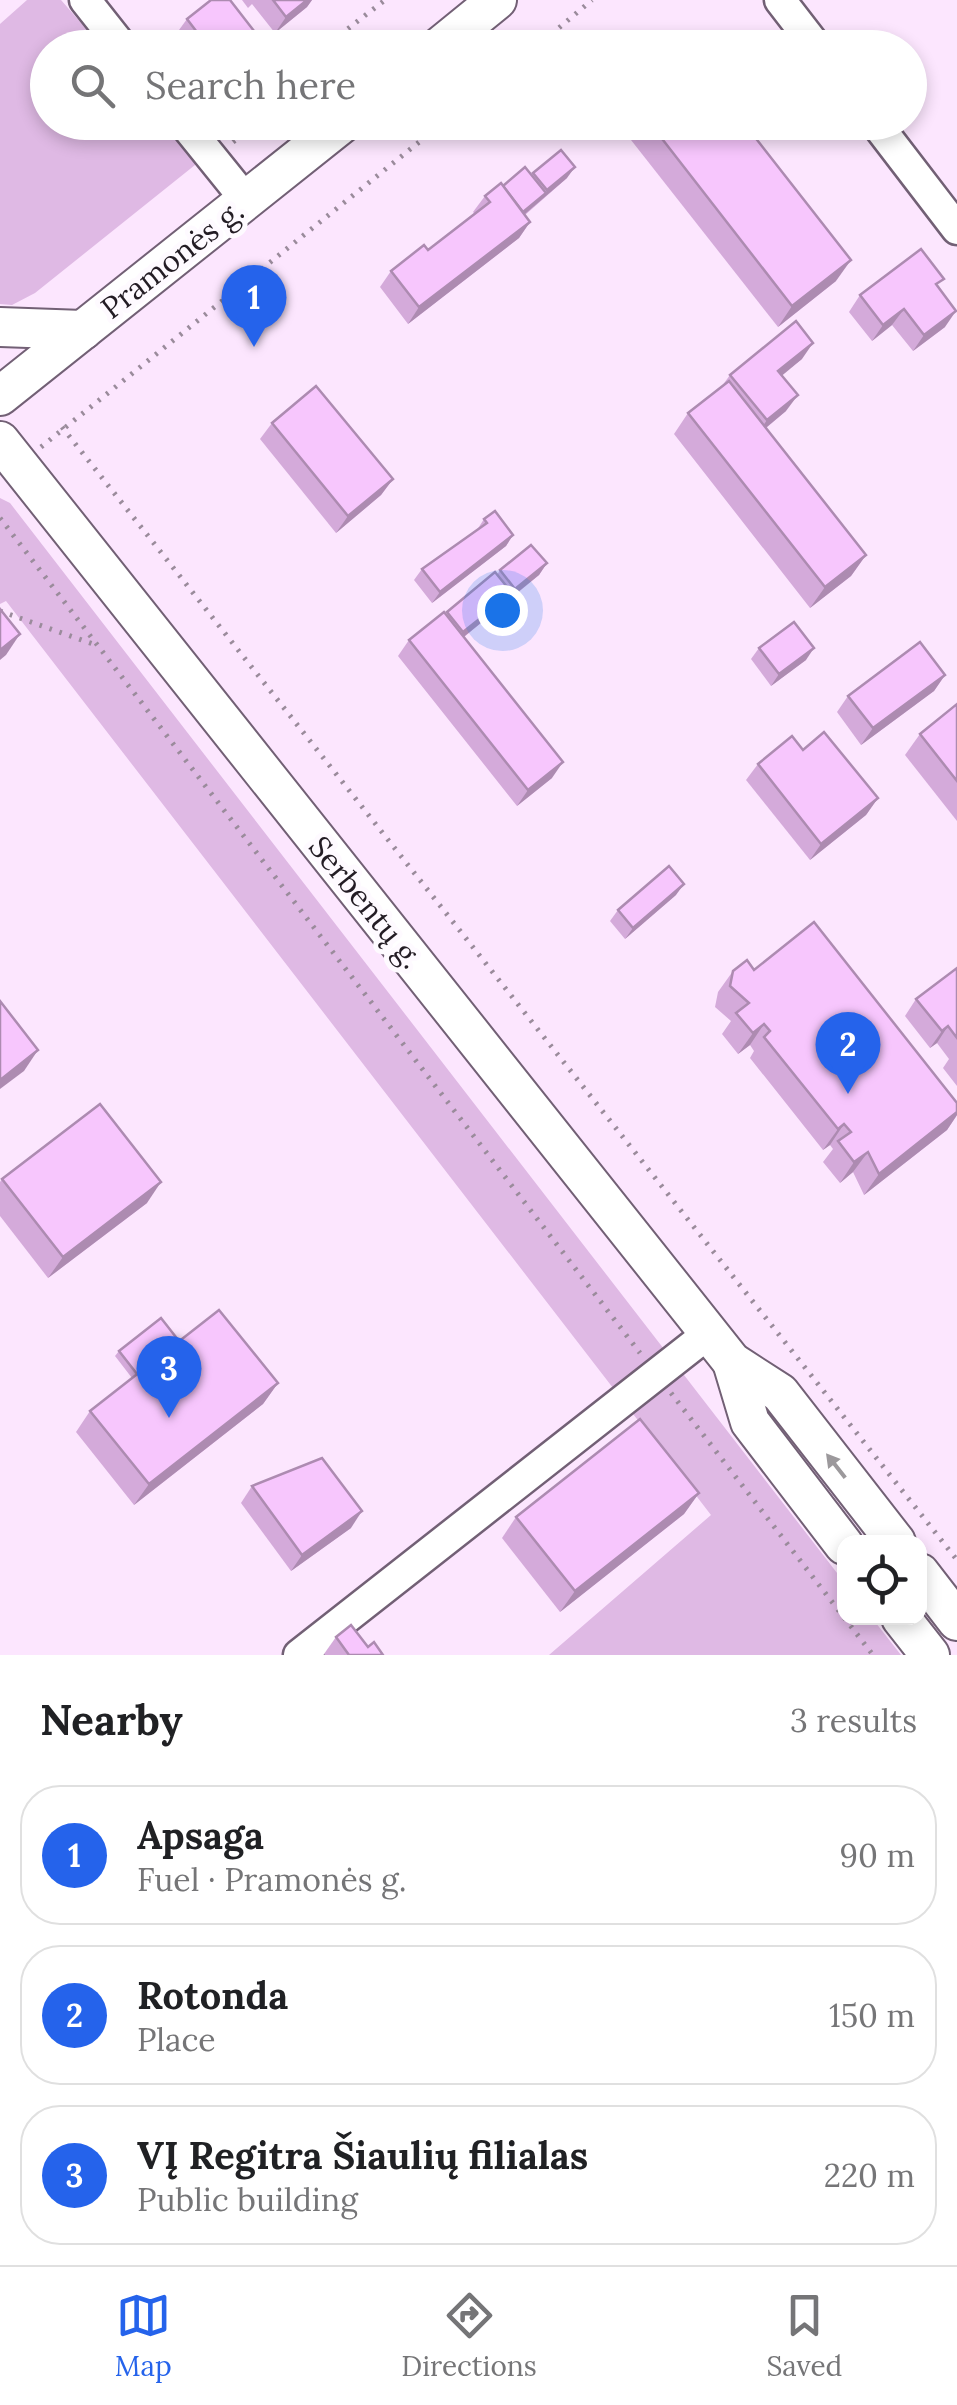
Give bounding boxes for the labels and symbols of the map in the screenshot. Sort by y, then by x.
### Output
street label: Pramonės g. [93,191,252,327]
pin: 1 [222,264,286,347]
your location [477,585,528,636]
street label: Serbentų g. [300,828,431,976]
pin: 2 [816,1012,880,1094]
pin: 3 [136,1336,202,1418]
one-way arrow [826,1453,847,1478]

